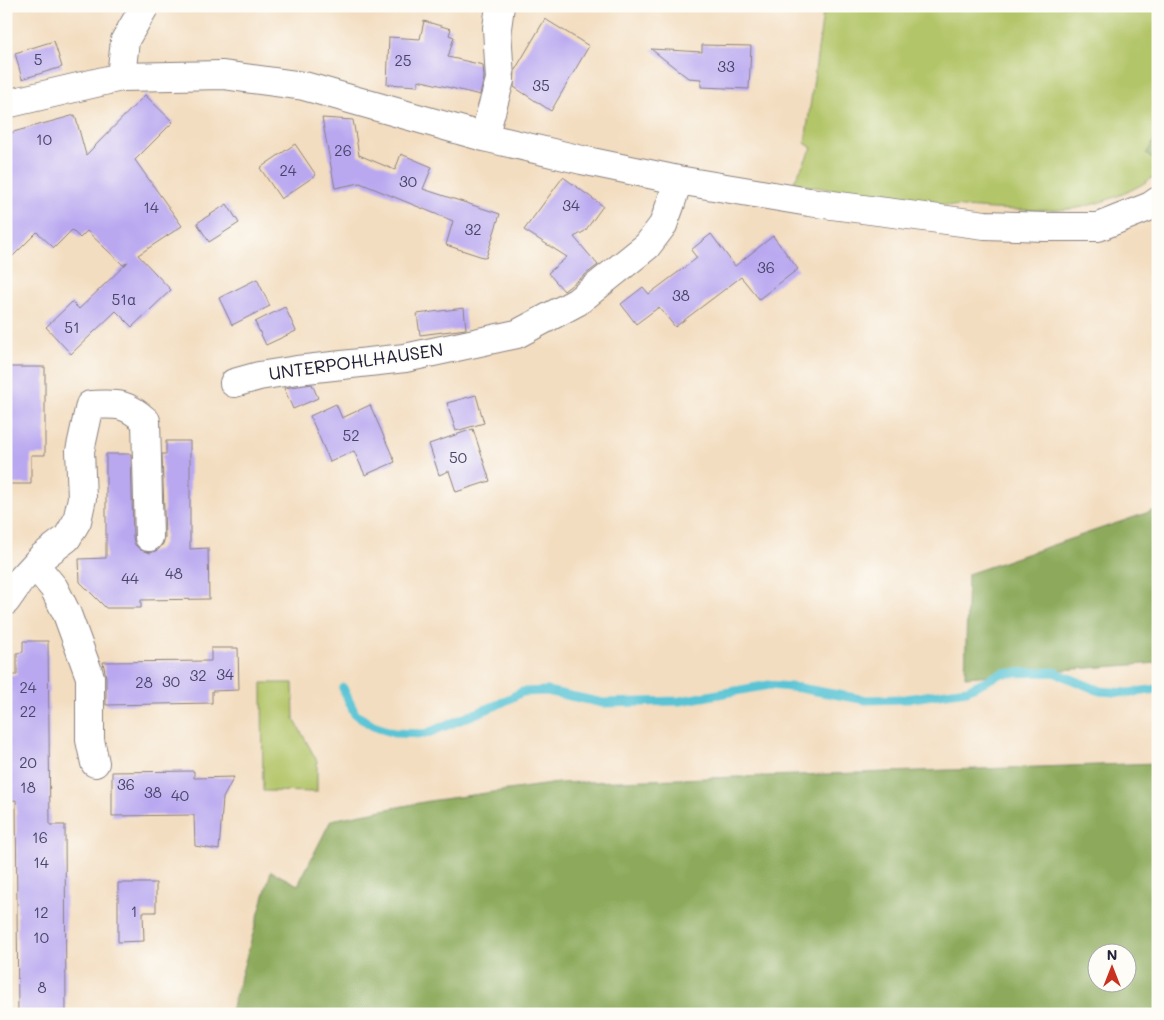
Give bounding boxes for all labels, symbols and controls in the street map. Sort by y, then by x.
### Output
house number: 5 [34,49,42,69]
house number: 25 [394,50,412,70]
house number: 33 [717,56,735,76]
house number: 35 [532,75,550,95]
house number: 10 [36,129,52,149]
house number: 26 [334,140,352,160]
house number: 24 [279,160,297,180]
house number: 30 [399,171,417,191]
house number: 34 [562,195,580,215]
house number: 14 [143,197,159,217]
house number: 32 [464,219,482,239]
house number: 36 [757,257,775,277]
house number: 38 [672,285,690,305]
house number: 51a [112,289,136,309]
house number: 51 [64,317,80,337]
street label: UNTERPOHLHAUSEN [267,337,445,385]
house number: 52 [342,425,360,445]
house number: 50 [449,447,467,467]
house number: 48 [165,563,183,583]
house number: 44 [121,568,139,588]
house number: 34 [216,664,234,684]
house number: 32 [189,665,207,685]
house number: 30 [162,671,180,691]
house number: 28 [135,672,153,692]
house number: 24 [19,677,37,697]
house number: 22 [20,701,36,721]
house number: 20 [19,752,37,772]
house number: 36 [117,774,135,794]
house number: 18 [20,777,36,797]
house number: 38 [144,782,162,802]
house number: 40 [171,785,189,805]
house number: 16 [32,827,48,847]
house number: 14 [33,852,49,872]
house number: 1 [131,901,137,921]
house number: 12 [33,902,49,922]
house number: 10 [33,927,49,947]
north arrow [1086,942,1136,992]
text: N [1107,945,1117,964]
house number: 8 [37,977,47,997]

